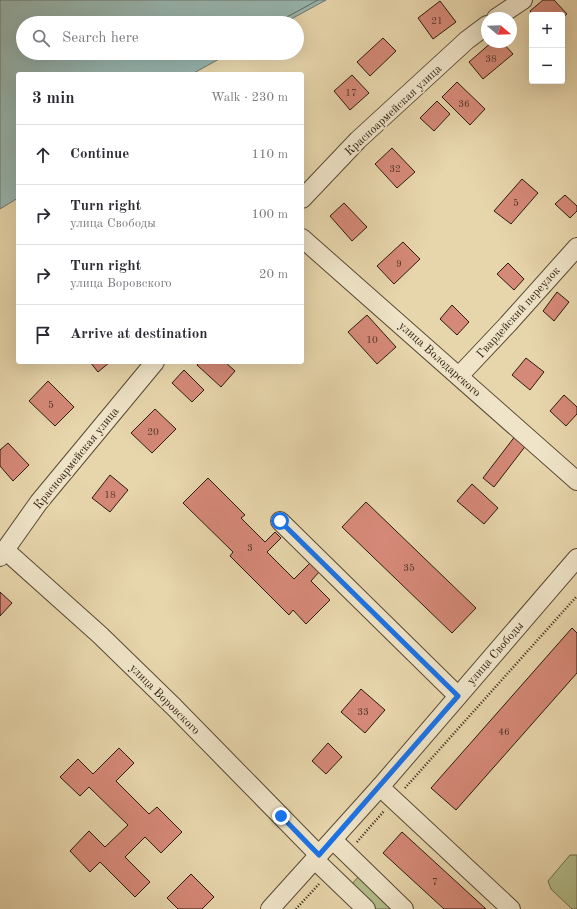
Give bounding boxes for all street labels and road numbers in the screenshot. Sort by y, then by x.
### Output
street label: Красноармейская улица [343,63,444,158]
street label: Гвардейский переулок [475,265,563,361]
street label: улица Володарского [396,320,483,400]
street label: Красноармейская улица [32,405,121,512]
street label: улица Свободы [465,620,526,687]
street label: улица Воровского [127,662,202,737]

